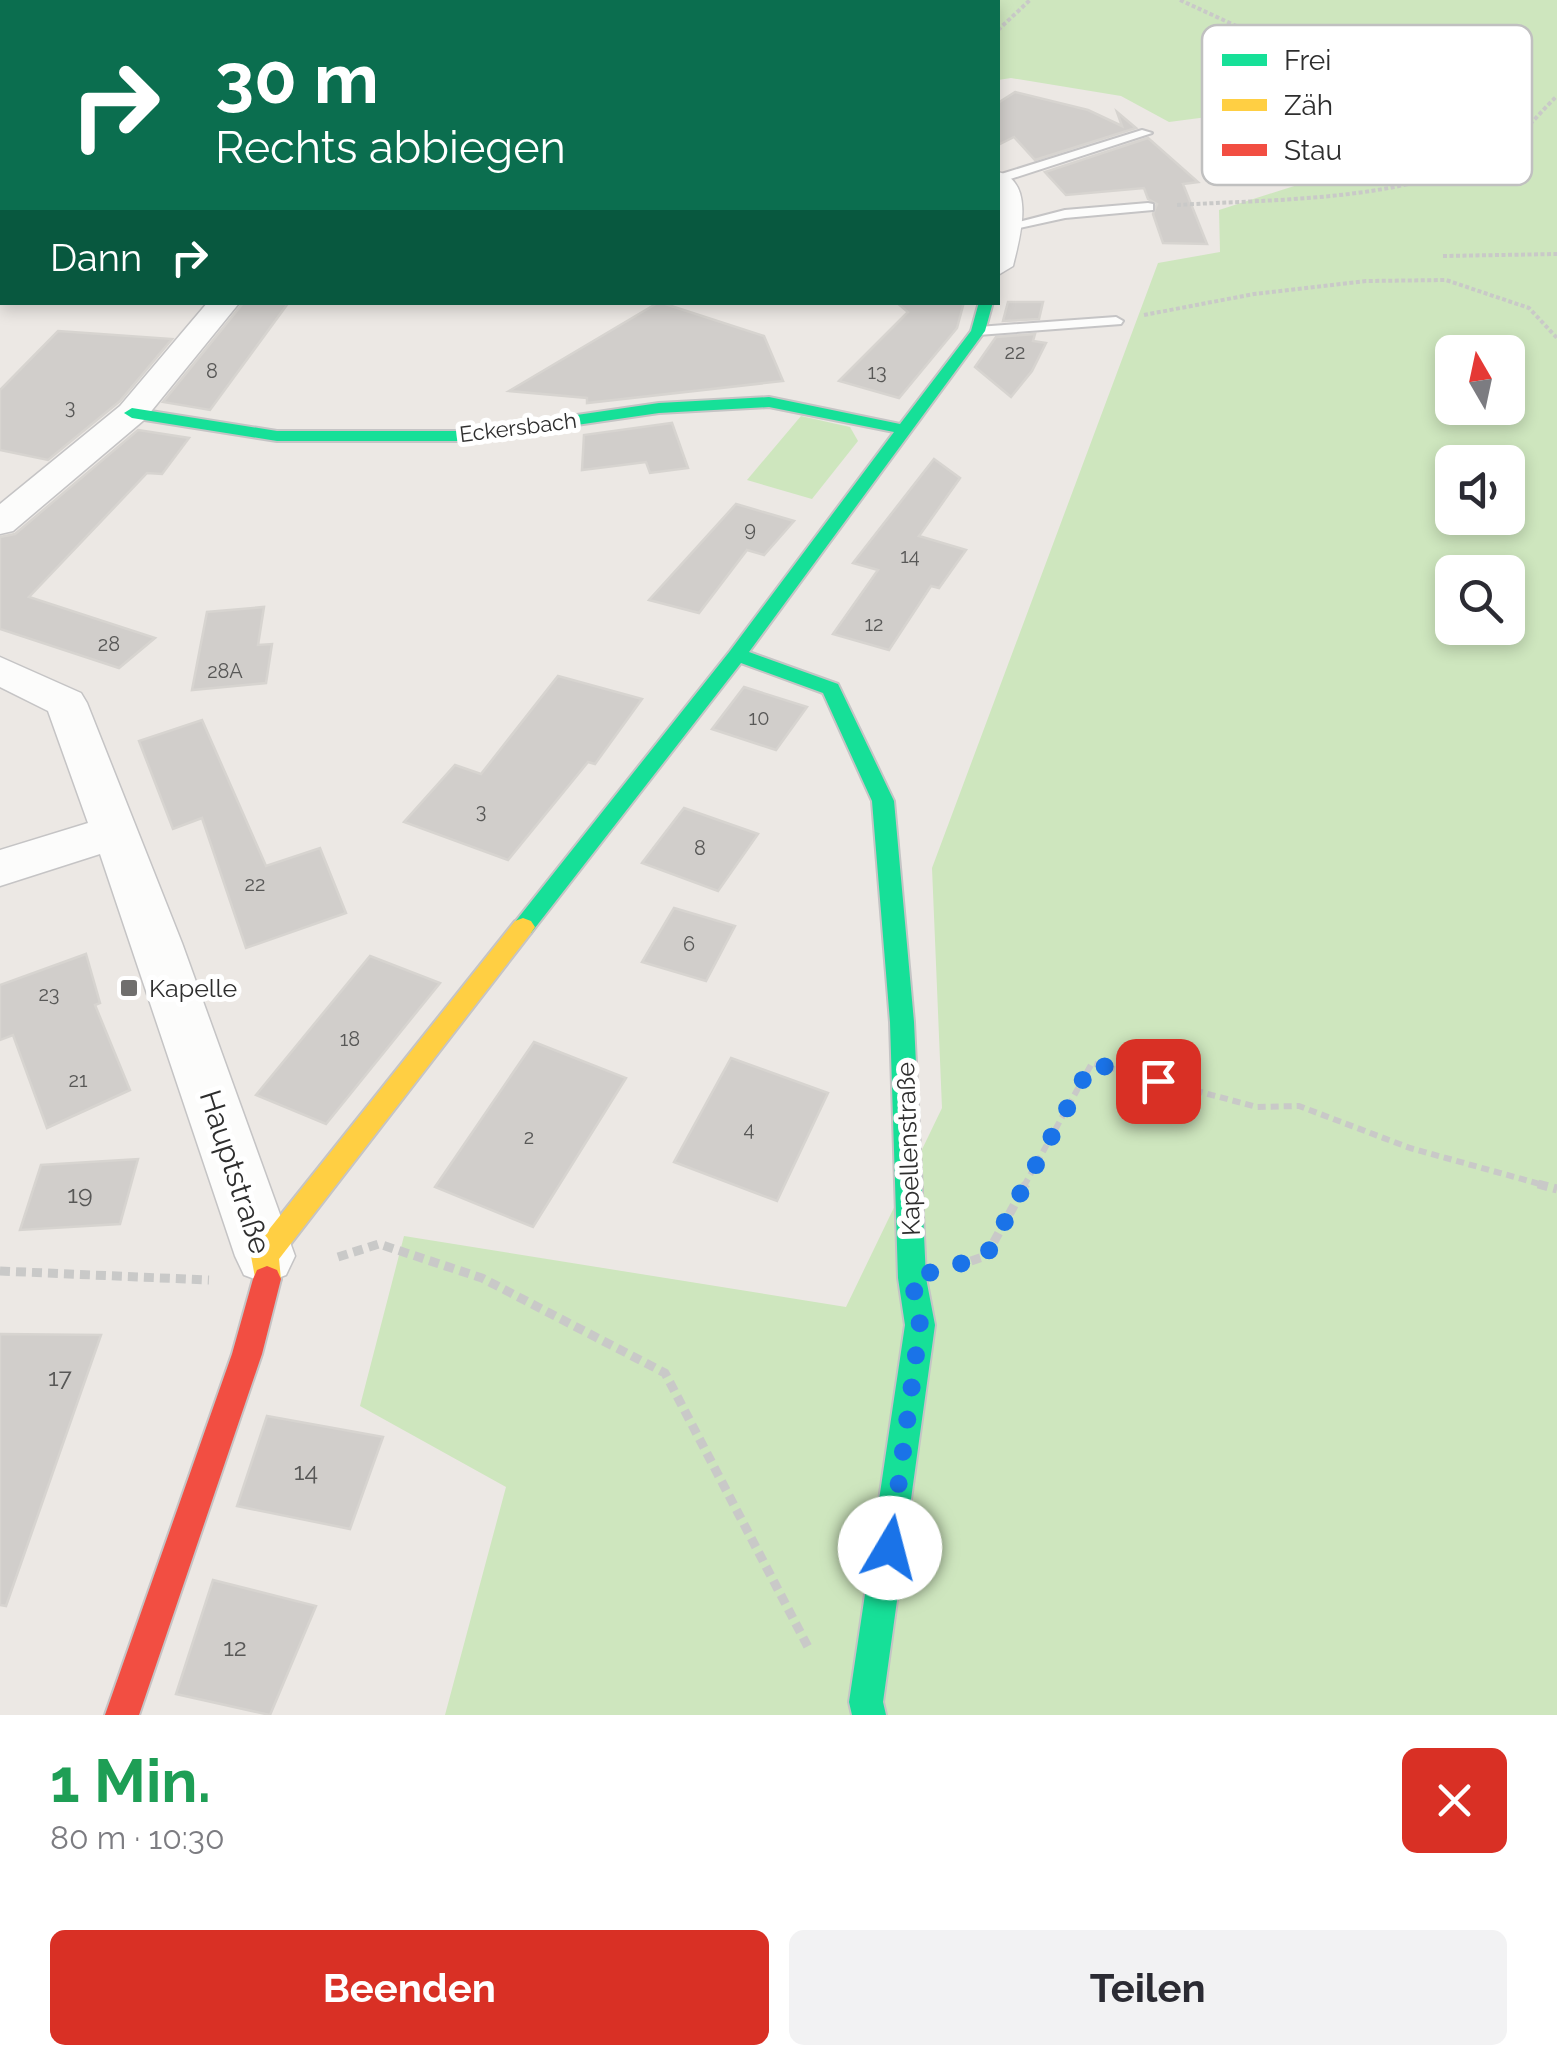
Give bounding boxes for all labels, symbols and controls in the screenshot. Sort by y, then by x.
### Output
legend [1202,25,1532,185]
text: 30 m [215,37,379,119]
icon: right [50,40,180,170]
text: Frei [1284,44,1331,77]
text: Zäh [1284,89,1333,122]
text: Rechts abbiegen [215,121,566,174]
text: Stau [1284,134,1342,167]
icon: right [162,230,217,285]
text: Dann [50,235,142,280]
north arrow [1435,335,1525,425]
map controls [1435,335,1525,645]
house number: 22 [1005,340,1025,364]
house number: 8 [206,359,218,383]
house number: 13 [867,360,887,384]
house number: 3 [65,395,75,419]
street label: Eckersbach [458,407,578,447]
button: sound [1435,445,1525,535]
house number: 9 [744,517,756,541]
house number: 14 [900,544,920,568]
button: search [1435,555,1525,645]
house number: 12 [865,612,883,636]
house number: 28 [98,632,120,656]
house number: 28A [207,659,243,683]
house number: 10 [749,706,769,730]
house number: 3 [476,799,486,823]
house number: 8 [694,836,706,860]
house number: 22 [245,872,265,896]
house number: 6 [683,932,695,956]
place label: Kapelle [149,973,237,1003]
marker: Kapelle [118,977,140,999]
house number: 23 [38,982,60,1006]
house number: 18 [340,1027,360,1051]
pin [1116,1039,1201,1124]
icon: arrive [1131,1054,1186,1109]
street label: Kapellenstraße [890,1062,926,1236]
house number: 21 [69,1068,88,1092]
street label: Hauptstraße [193,1086,278,1258]
house number: 4 [744,1117,755,1141]
house number: 2 [524,1125,534,1149]
house number: 19 [67,1179,93,1209]
house number: 17 [48,1362,73,1392]
house number: 14 [294,1456,318,1486]
position arrow [838,1496,942,1600]
house number: 12 [223,1632,247,1662]
text: 1 Min. [50,1746,211,1816]
button: close [1402,1748,1507,1853]
text: 80 m · 10:30 [50,1819,224,1856]
button: Beenden [50,1930,769,2045]
button: Teilen [789,1930,1507,2045]

